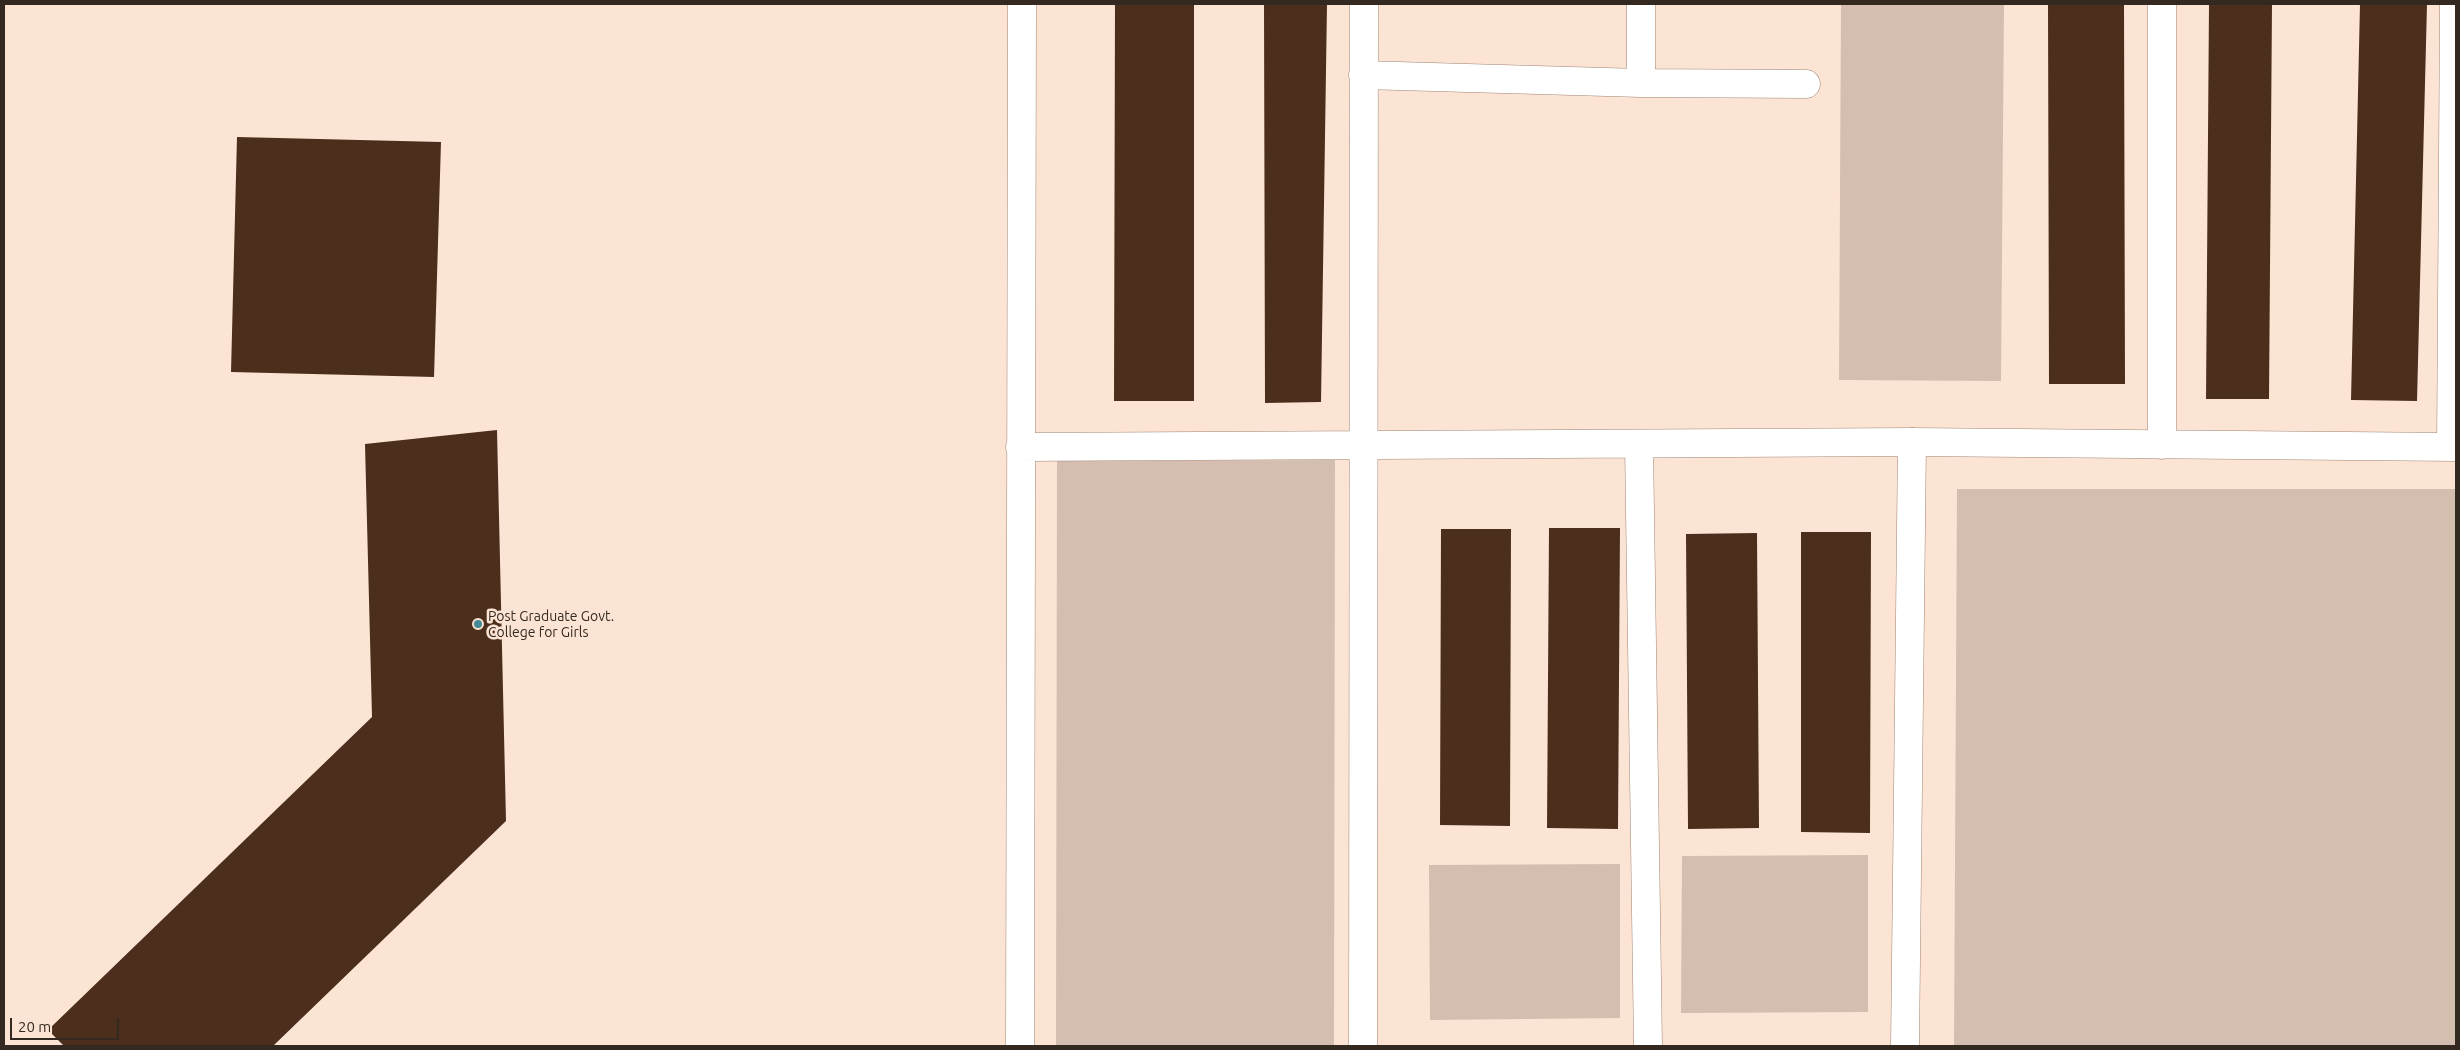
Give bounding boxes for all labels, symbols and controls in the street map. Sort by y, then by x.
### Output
place label: Post Graduate Govt. College for Girls [488,608,614,640]
marker: Post Graduate Govt. College for Girls [472,618,484,630]
scale bar [12,1008,121,1040]
text: 20 m [18,1018,51,1035]

